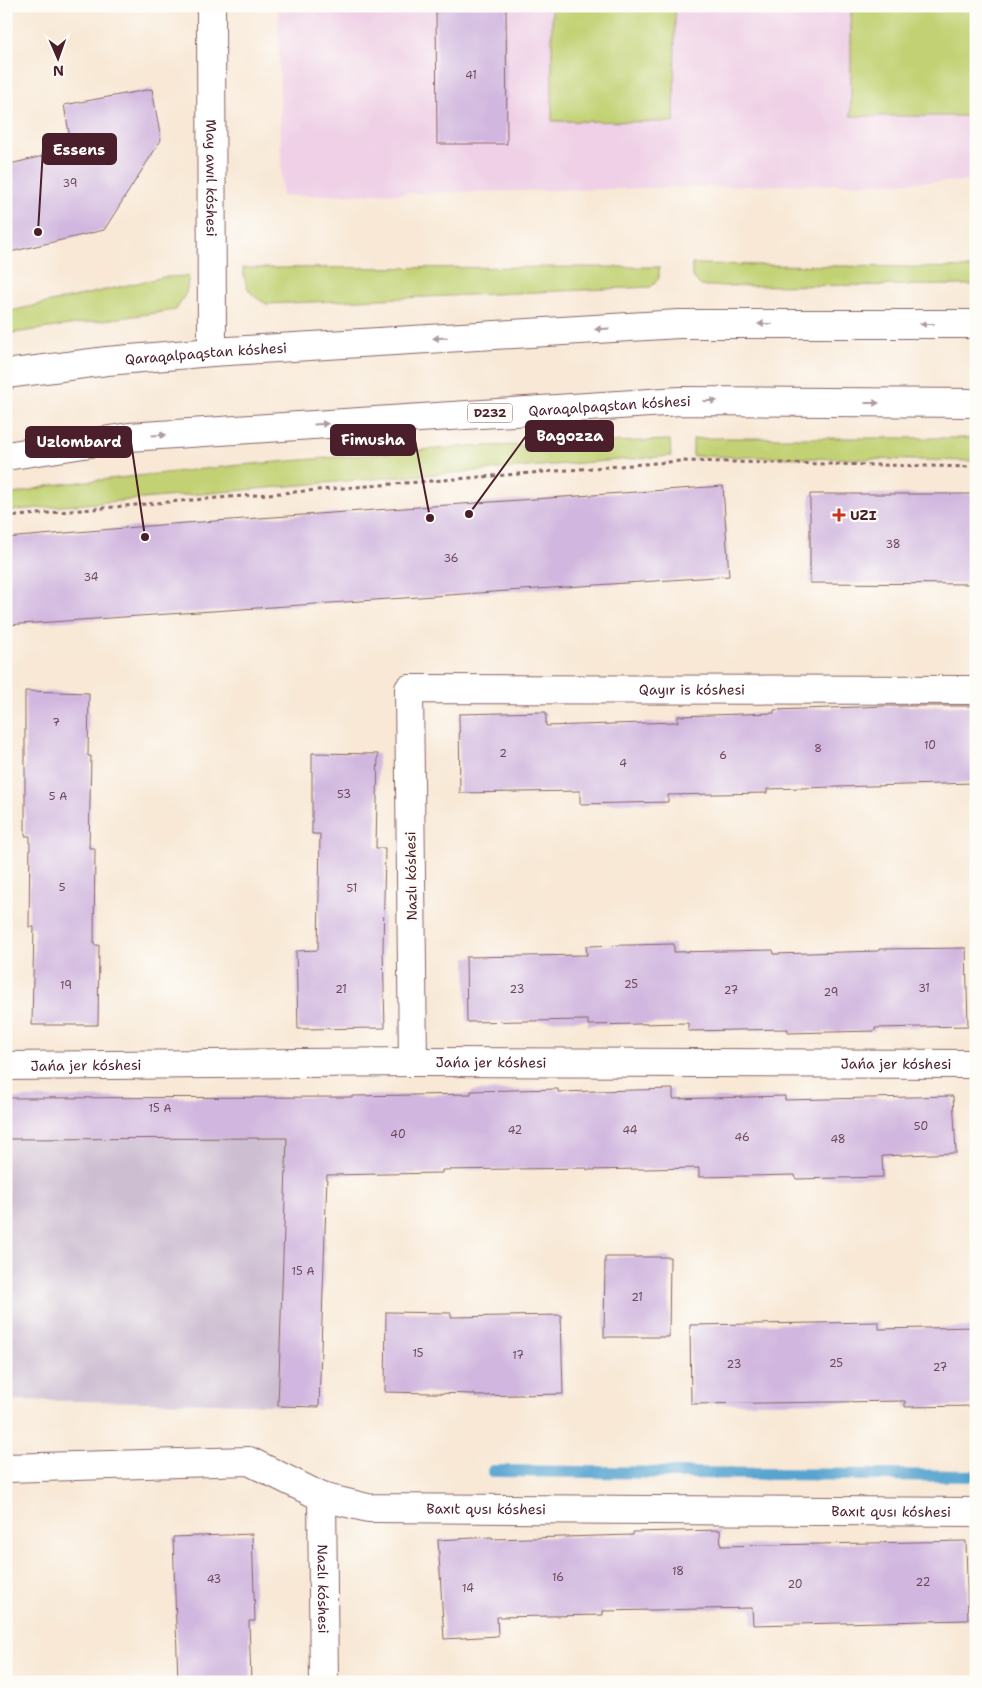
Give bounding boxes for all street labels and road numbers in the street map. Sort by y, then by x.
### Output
street label: May awıl kóshesi [202,119,221,237]
street label: Qaraqalpaqstan kóshesi [124,339,288,368]
street label: Qaraqalpaqstan kóshesi [528,392,691,420]
road number: D232 [468,403,512,422]
street label: Qayır is kóshesi [639,680,745,699]
street label: Nazlı kóshesi [401,831,421,921]
street label: Jańa jer kóshesi [435,1053,547,1071]
street label: Jańa jer kóshesi [840,1055,952,1073]
street label: Jańa jer kóshesi [30,1056,142,1075]
street label: Baxıt qusı kóshesi [426,1499,546,1518]
street label: Baxıt qusı kóshesi [831,1502,951,1521]
street label: Nazlı kóshesi [314,1544,332,1634]

